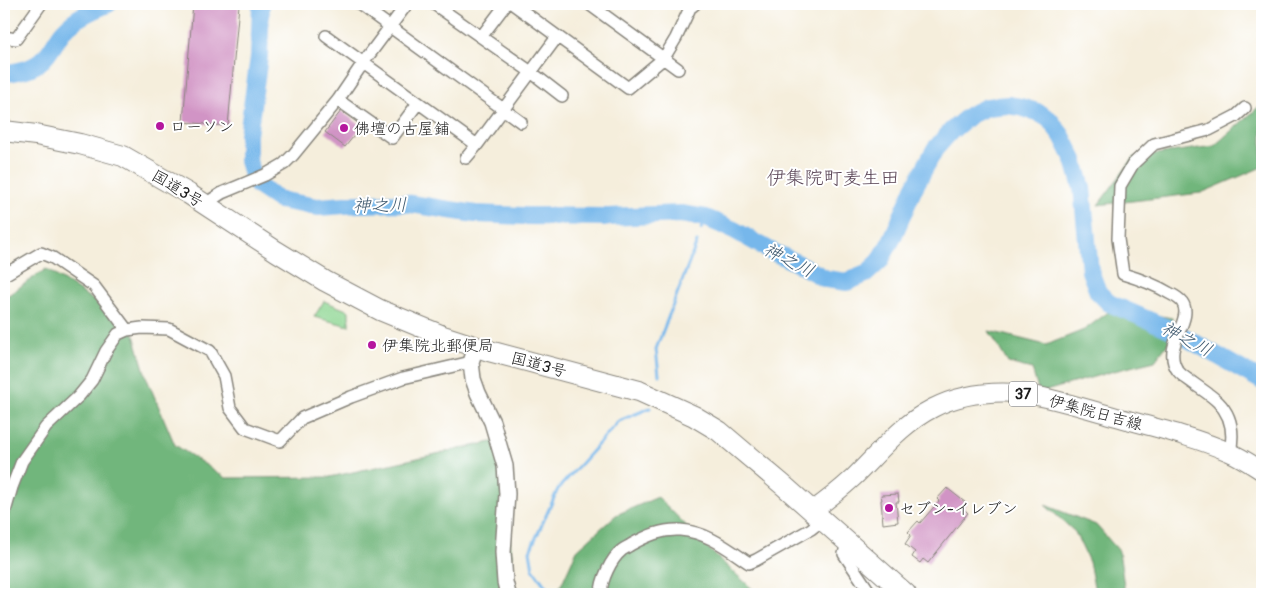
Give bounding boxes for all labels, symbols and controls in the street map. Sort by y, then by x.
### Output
place label: ローソン [170,117,234,137]
place label: 佛壇の古屋鋪 [354,119,450,139]
marker: ローソン [154,120,166,132]
marker: 佛壇の古屋鋪 [338,122,350,134]
street label: 国道3号 [148,166,207,212]
district label: 伊集院町麦生田 [766,166,900,190]
water label: 神之川 [353,194,407,217]
water label: 神之川 [759,238,818,283]
water label: 神之川 [1158,317,1216,362]
place label: 伊集院北郵便局 [382,336,494,356]
marker: 伊集院北郵便局 [366,339,378,351]
street label: 国道3号 [509,348,569,382]
road number: 37 [1009,382,1037,406]
street label: 伊集院日吉線 [1047,391,1145,435]
place label: セブン-イレブン [899,499,1018,519]
marker: セブン-イレブン [883,502,895,514]

